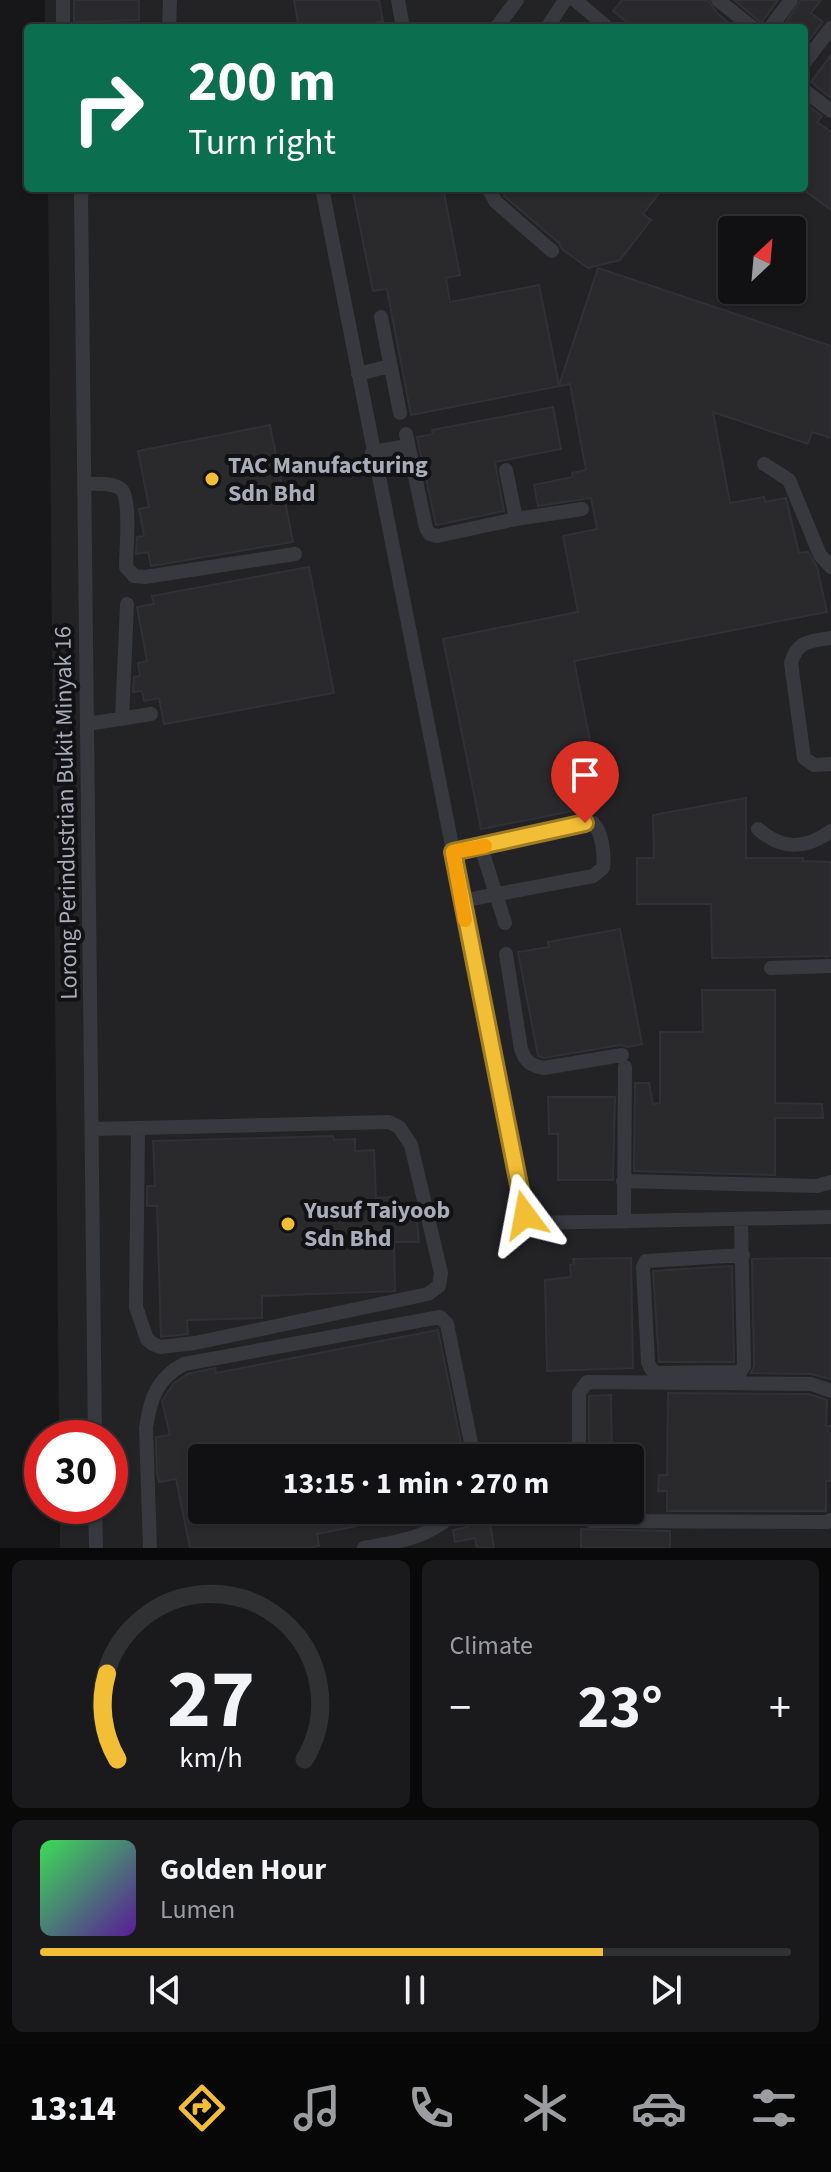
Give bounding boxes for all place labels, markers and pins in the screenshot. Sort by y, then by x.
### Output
place label: TAC Manufacturing Sdn Bhd [228,448,428,511]
marker: TAC Manufacturing Sdn Bhd [203,470,221,488]
pin [551,741,619,823]
place label: Yusuf Taiyoob Sdn Bhd [303,1193,450,1256]
marker: Yusuf Taiyoob Sdn Bhd [279,1215,297,1233]

